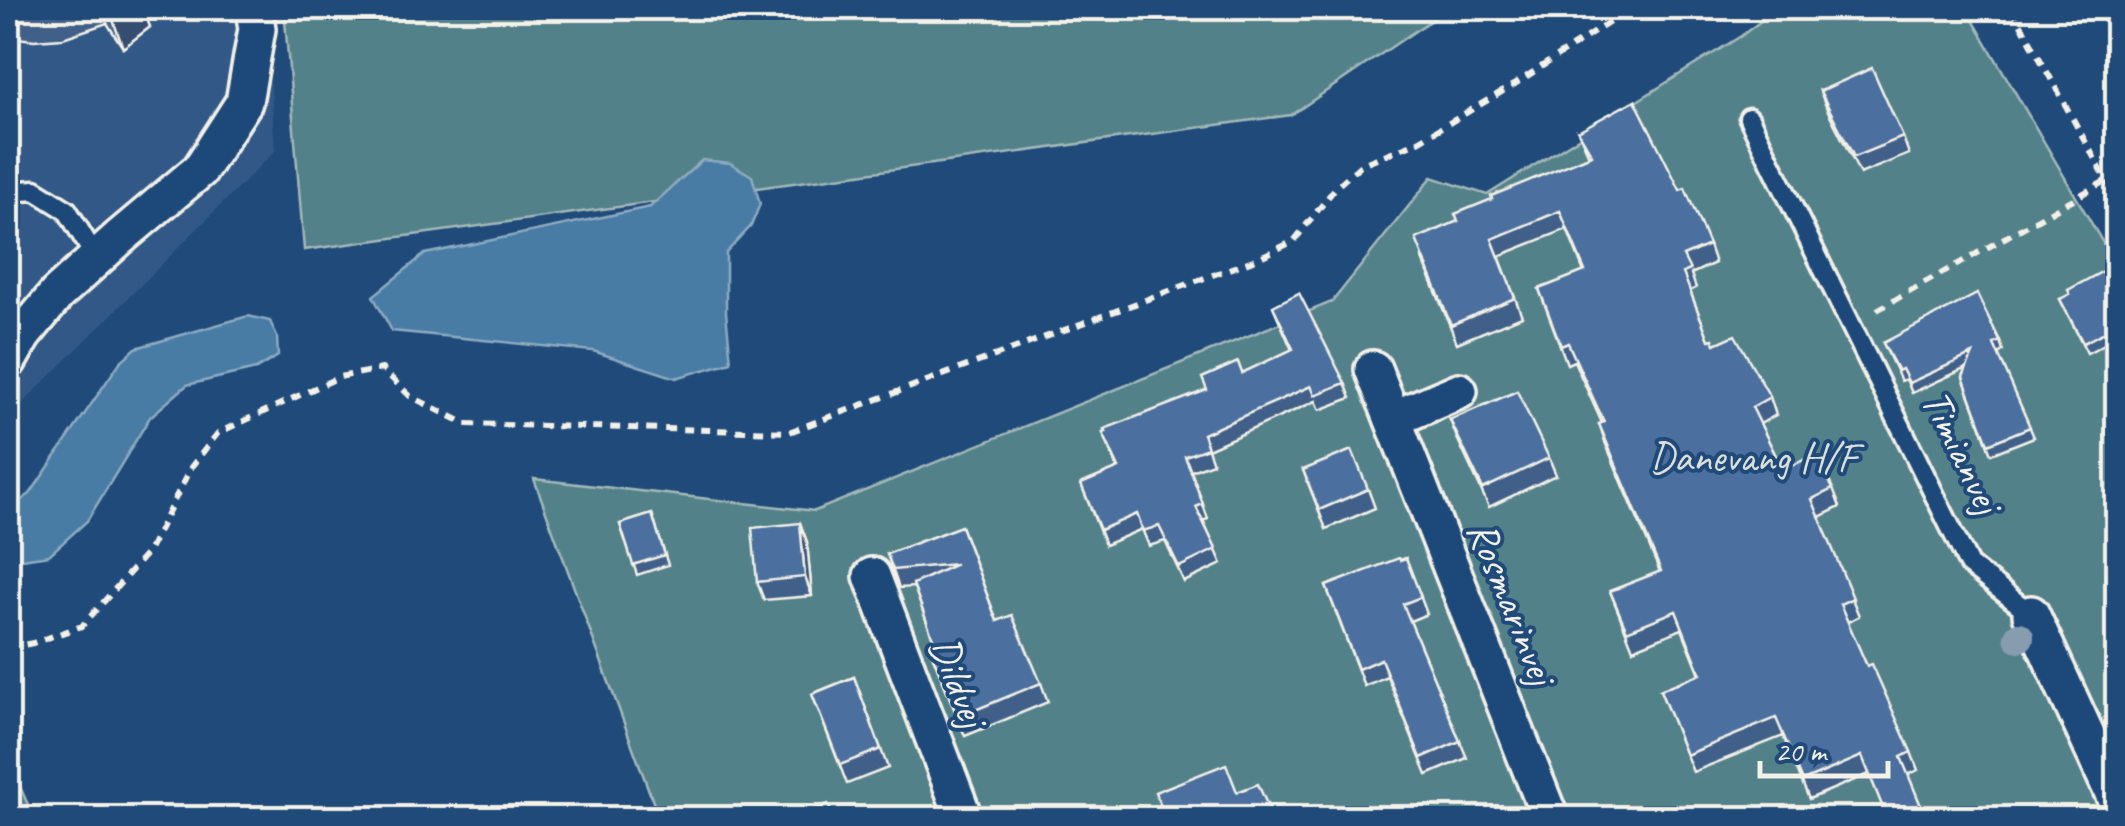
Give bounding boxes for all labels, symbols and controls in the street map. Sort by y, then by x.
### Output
street label: Timianvej [1909,381,2016,526]
park label: Danevang H/F [1650,431,1865,484]
street label: Rosmarinvej [1455,513,1570,696]
street label: Dildvej [917,629,1001,738]
scale bar [1760,716,1888,778]
text: 20 m [1775,732,1828,770]

